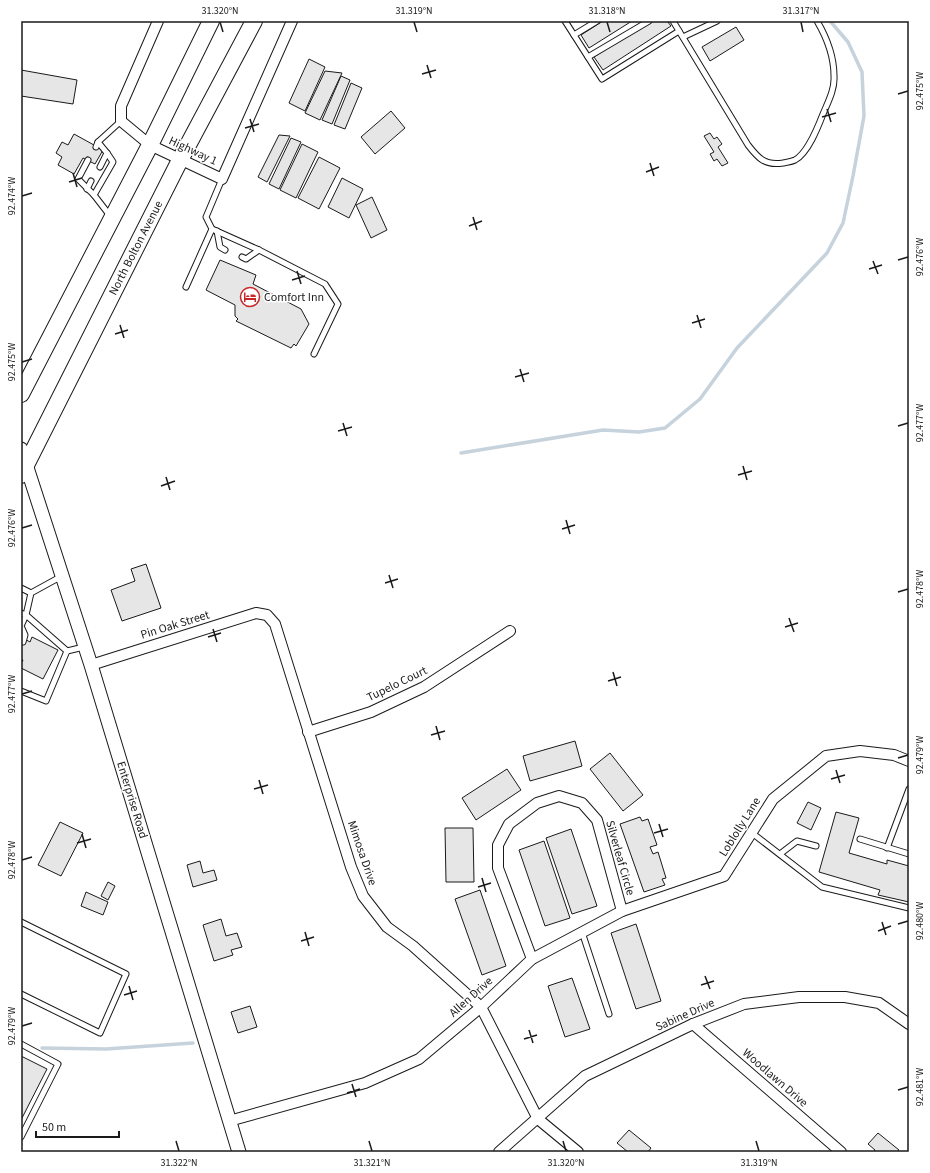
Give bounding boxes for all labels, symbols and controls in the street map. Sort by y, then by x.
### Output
text: 31.320°N [201,4,239,18]
text: 31.319°N [395,4,433,18]
text: 31.318°N [588,4,626,18]
text: 31.317°N [782,4,820,18]
text: 92.475°W [913,72,927,110]
street label: Highway 1 [166,132,220,170]
text: 92.474°W [5,177,19,215]
street label: North Bolton Avenue [105,198,167,298]
text: 92.476°W [913,238,927,276]
hotel icon: Comfort Inn [239,286,261,308]
place label: Comfort Inn [264,289,324,306]
text: 92.475°W [5,343,19,381]
text: 92.477°W [913,404,927,442]
text: 92.476°W [5,509,19,547]
text: 92.478°W [913,570,927,608]
street label: Pin Oak Street [138,606,212,644]
street label: Tupelo Court [364,662,430,706]
text: 92.477°W [5,675,19,713]
text: 92.479°W [913,736,927,774]
street label: Enterprise Road [112,759,152,841]
street label: Loblolly Lane [715,794,765,860]
street label: Mimosa Drive [343,818,381,888]
street label: Silverleaf Circle [601,819,639,898]
text: 92.478°W [5,841,19,879]
text: 92.480°W [913,902,927,940]
street label: Allen Drive [445,973,497,1021]
street label: Sabine Drive [653,994,717,1036]
text: 92.479°W [5,1007,19,1045]
street label: Woodlawn Drive [739,1045,811,1111]
text: 92.481°W [913,1068,927,1106]
scale bar [36,1113,119,1139]
text: 50 m [42,1119,66,1136]
text: 31.322°N [160,1156,198,1170]
text: 31.321°N [353,1156,391,1170]
text: 31.320°N [547,1156,585,1170]
text: 31.319°N [740,1156,778,1170]

